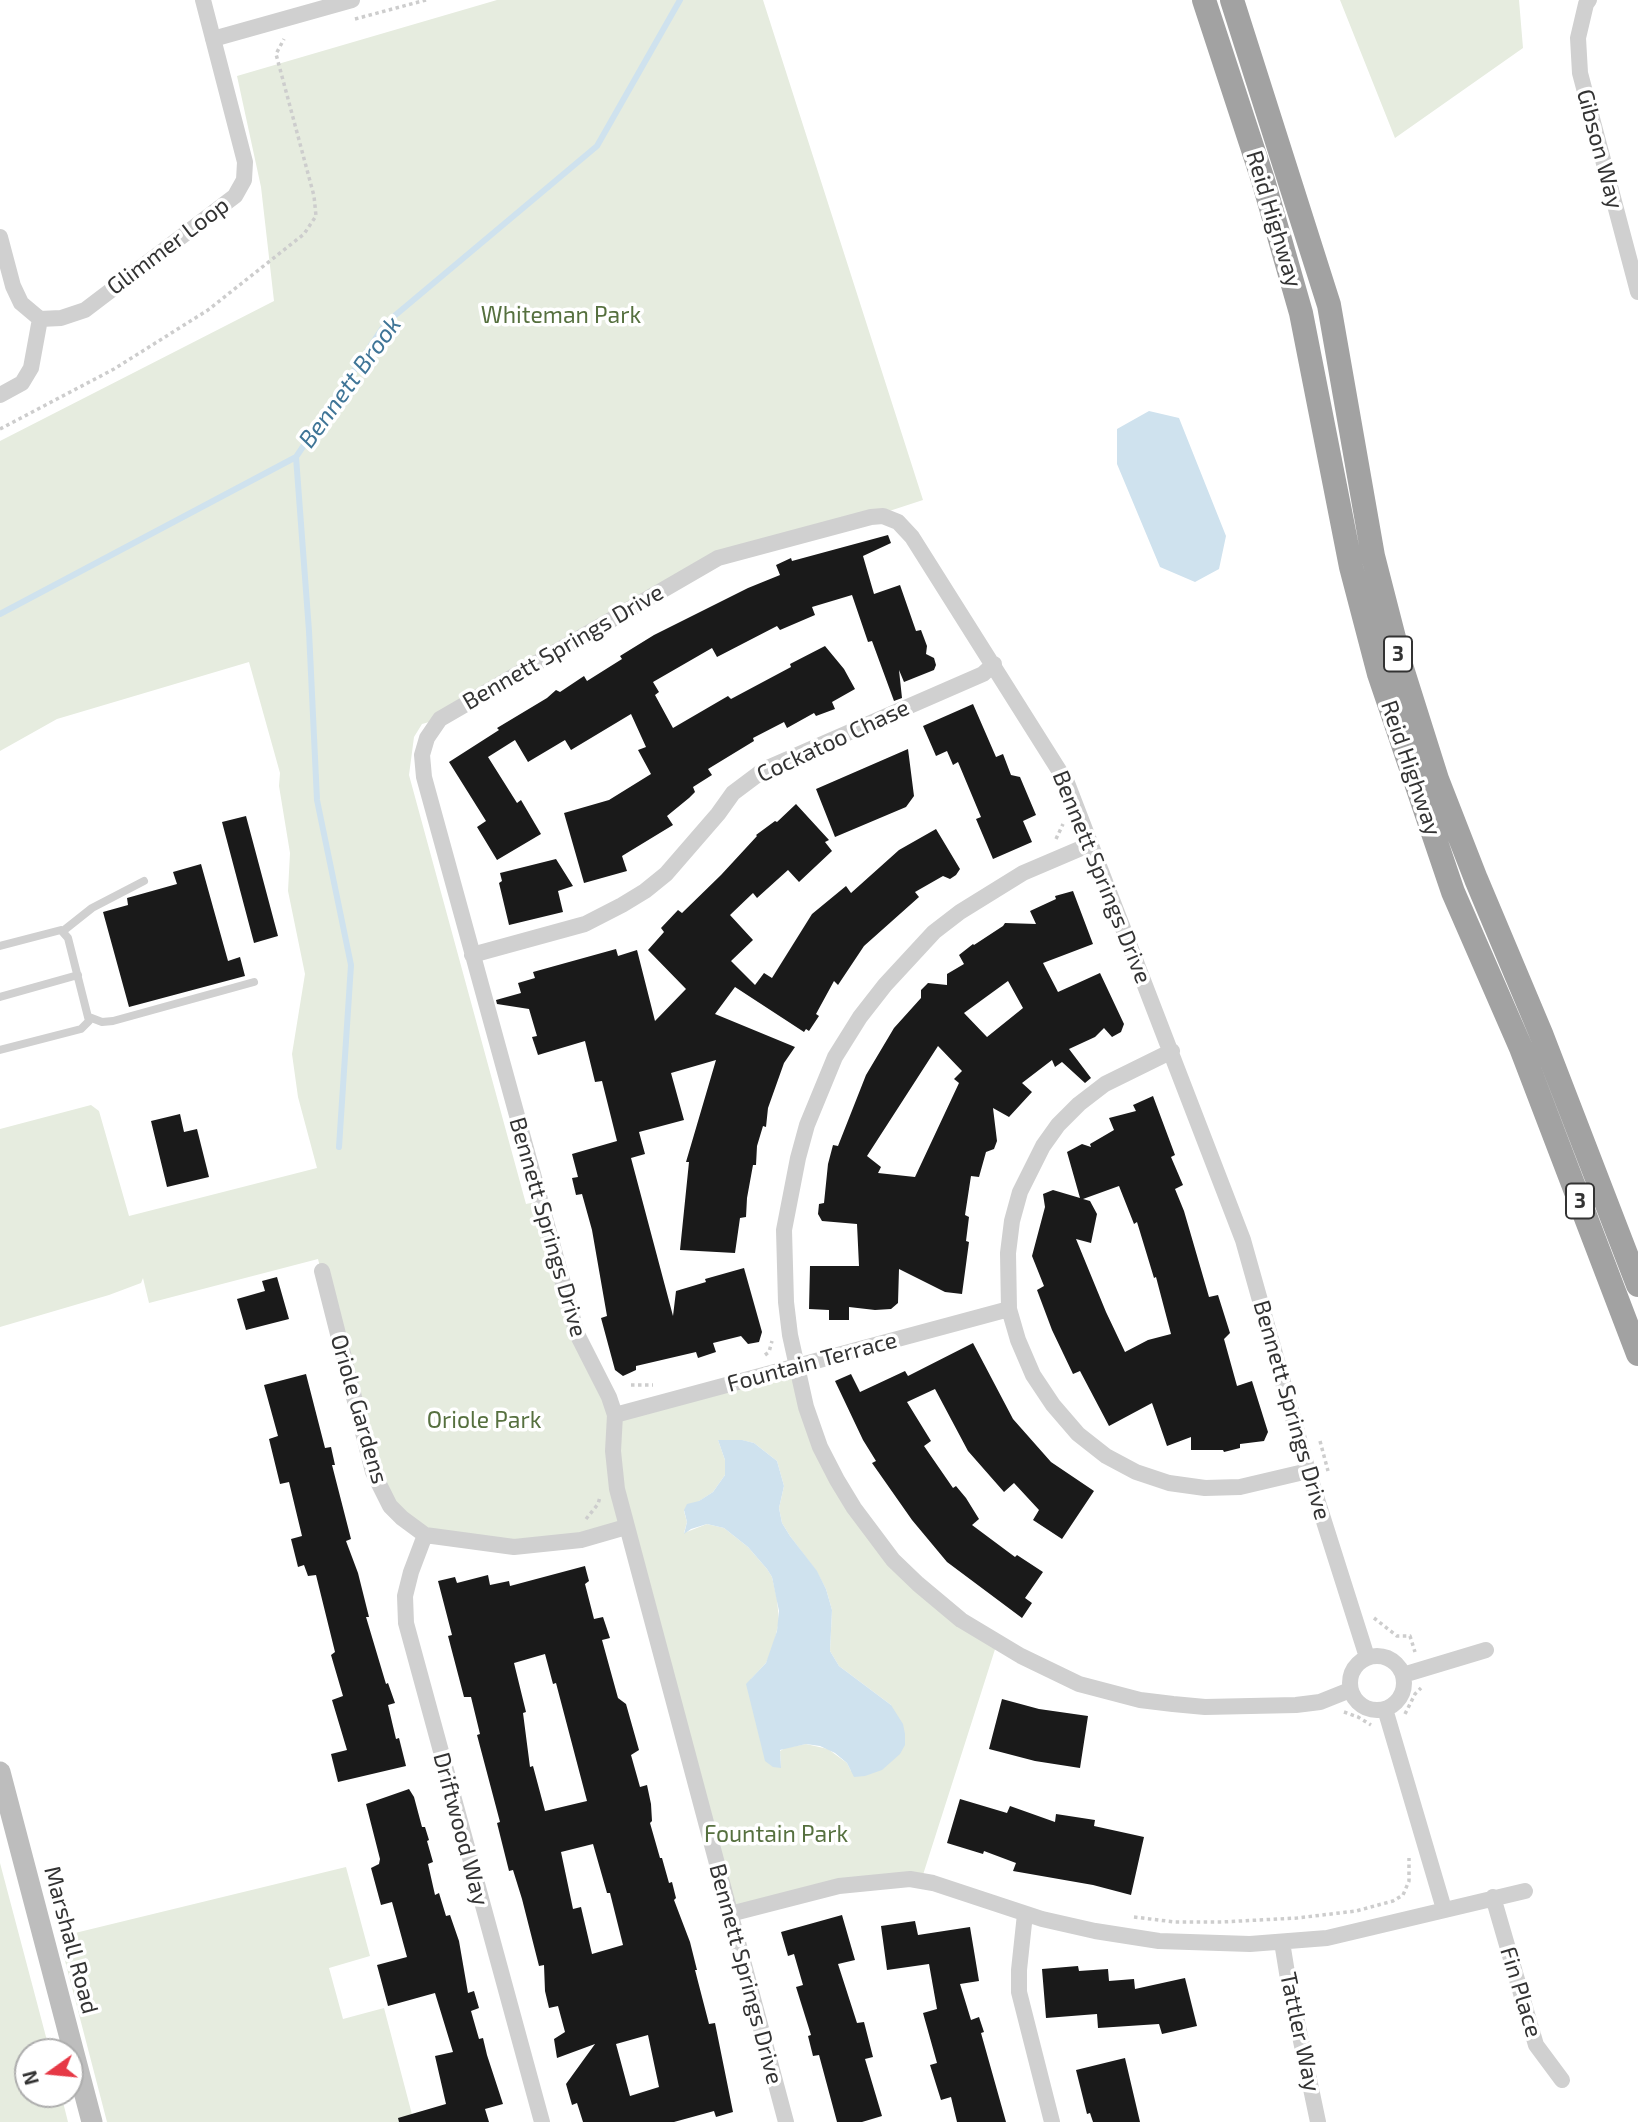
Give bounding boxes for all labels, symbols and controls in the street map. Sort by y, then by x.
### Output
street label: Gibson Way [1571,86,1629,212]
street label: Reid Highway [1240,147,1308,291]
street label: Glimmer Loop [102,191,234,301]
park label: Whiteman Park [481,301,641,329]
water label: Bennett Brook [293,311,407,453]
street label: Bennett Springs Drive [458,578,668,716]
road number: 3 [1384,636,1412,672]
street label: Cockatoo Chase [752,694,914,788]
street label: Reid Highway [1375,697,1447,839]
street label: Bennett Springs Drive [1047,767,1157,987]
street label: Bennett Springs Drive [503,1114,593,1340]
road number: 3 [1566,1184,1594,1218]
street label: Bennett Springs Drive [1247,1297,1337,1523]
street label: Fountain Terrace [724,1326,900,1398]
street label: Oriole Gardens [324,1331,394,1487]
park label: Oriole Park [427,1406,541,1434]
street label: Driftwood Way [427,1749,495,1909]
park label: Fountain Park [704,1820,848,1848]
street label: Bennett Springs Drive [703,1861,789,2087]
street label: Marshall Road [38,1863,104,2017]
street label: Fin Place [1494,1943,1548,2041]
street label: Tattler Way [1274,1970,1326,2094]
north arrow [14,2038,84,2108]
text: N [17,2068,43,2088]

